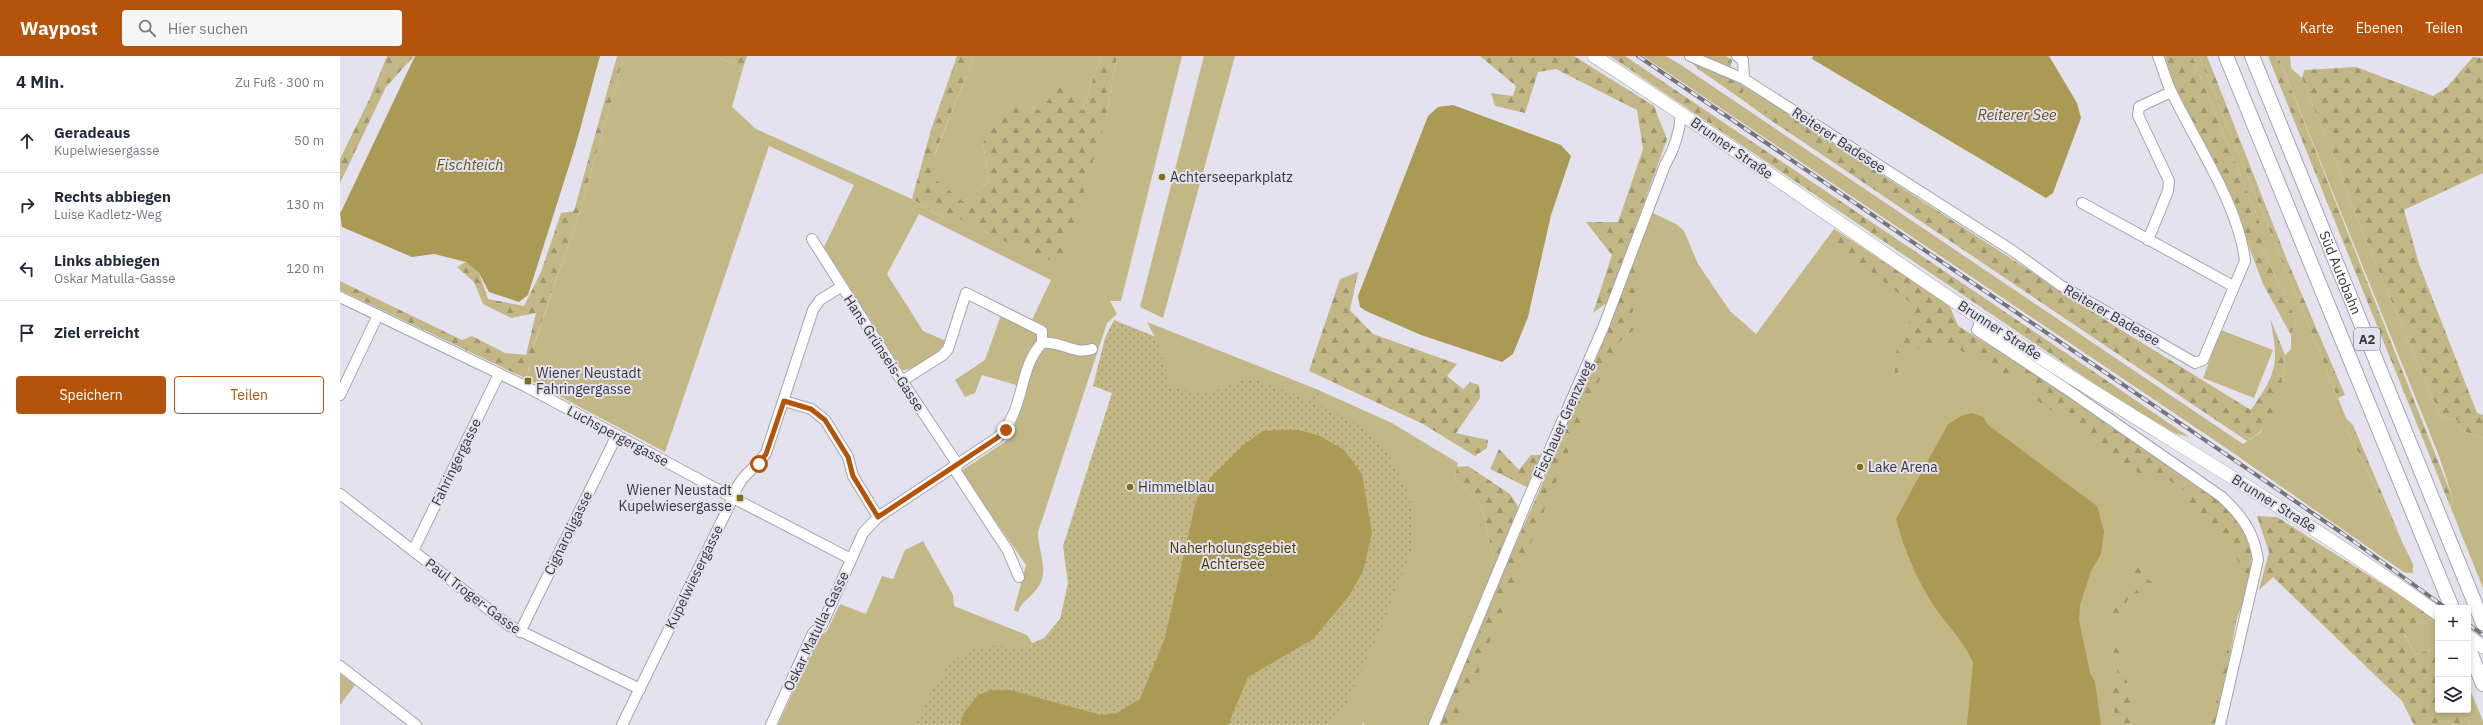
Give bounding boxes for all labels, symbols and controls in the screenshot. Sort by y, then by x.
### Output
search box [122,10,402,46]
text: Waypost [20,16,98,40]
icon: search [136,17,158,39]
text: Hier suchen [168,19,248,38]
text: Karte [2300,19,2334,37]
text: Ebenen [2356,19,2403,37]
text: Teilen [2425,19,2463,37]
text: 4 Min. [16,71,64,93]
text: Zu Fuß · 300 m [235,74,324,91]
street label: Reiterer Badesee [1789,103,1890,177]
water label: Reiterer See [1978,105,2057,124]
street label: Brunner Straße [1687,113,1777,183]
text: Geradeaus [54,123,130,142]
icon: ahead [16,130,38,152]
text: 50 m [294,132,324,149]
text: Kupelwiesergasse [54,142,159,159]
water label: Fischteich [436,155,504,174]
place label: Achterseeparkplatz [1170,168,1293,186]
marker: Achterseeparkplatz [1157,172,1167,182]
text: Rechts abbiegen [54,187,171,206]
icon: right [16,194,38,216]
text: 130 m [286,196,324,213]
text: Luise Kadletz-Weg [54,206,162,223]
street label: Süd Autobahn [2315,228,2365,317]
text: Links abbiegen [54,251,160,270]
icon: left [16,258,38,280]
text: 120 m [286,260,324,277]
text: Oskar Matulla-Gasse [54,270,176,287]
street label: Reiterer Badesee [2061,280,2164,350]
street label: Hans Grünseis-Gasse [840,291,929,415]
street label: Brunner Straße [1955,296,2046,364]
icon: arrive [16,322,38,344]
text: Ziel erreicht [54,323,140,342]
road number: A2 [2354,328,2380,350]
street label: Fischauer Grenzweg [1529,358,1597,482]
place label: Wiener Neustadt Fahringergasse [536,364,642,398]
button: Speichern [16,376,166,414]
button: Teilen [174,376,324,414]
marker: Wiener Neustadt Fahringergasse [523,376,533,386]
street label: Luchspergergasse [564,401,672,471]
street label: Fahringergasse [427,415,485,509]
route end [997,421,1015,439]
route start [750,455,768,473]
place label: Lake Arena [1868,458,1938,476]
marker: Lake Arena [1855,462,1865,472]
street label: Brunner Straße [2228,470,2320,536]
place label: Himmelblau [1138,478,1215,496]
place label: Wiener Neustadt Kupelwiesergasse [618,481,732,515]
marker: Himmelblau [1125,482,1135,492]
street label: Cignaroligasse [540,488,596,578]
marker: Wiener Neustadt Kupelwiesergasse [735,493,745,503]
street label: Kupelwiesergasse [661,522,727,632]
park label: Naherholungsgebiet Achtersee [1170,539,1297,573]
street label: Paul Troger-Gasse [422,554,525,638]
street label: Oskar Matulla-Gasse [779,568,853,694]
map controls [2435,605,2471,713]
button: + [2435,605,2471,641]
button: − [2435,641,2471,677]
button: layers [2435,677,2471,713]

